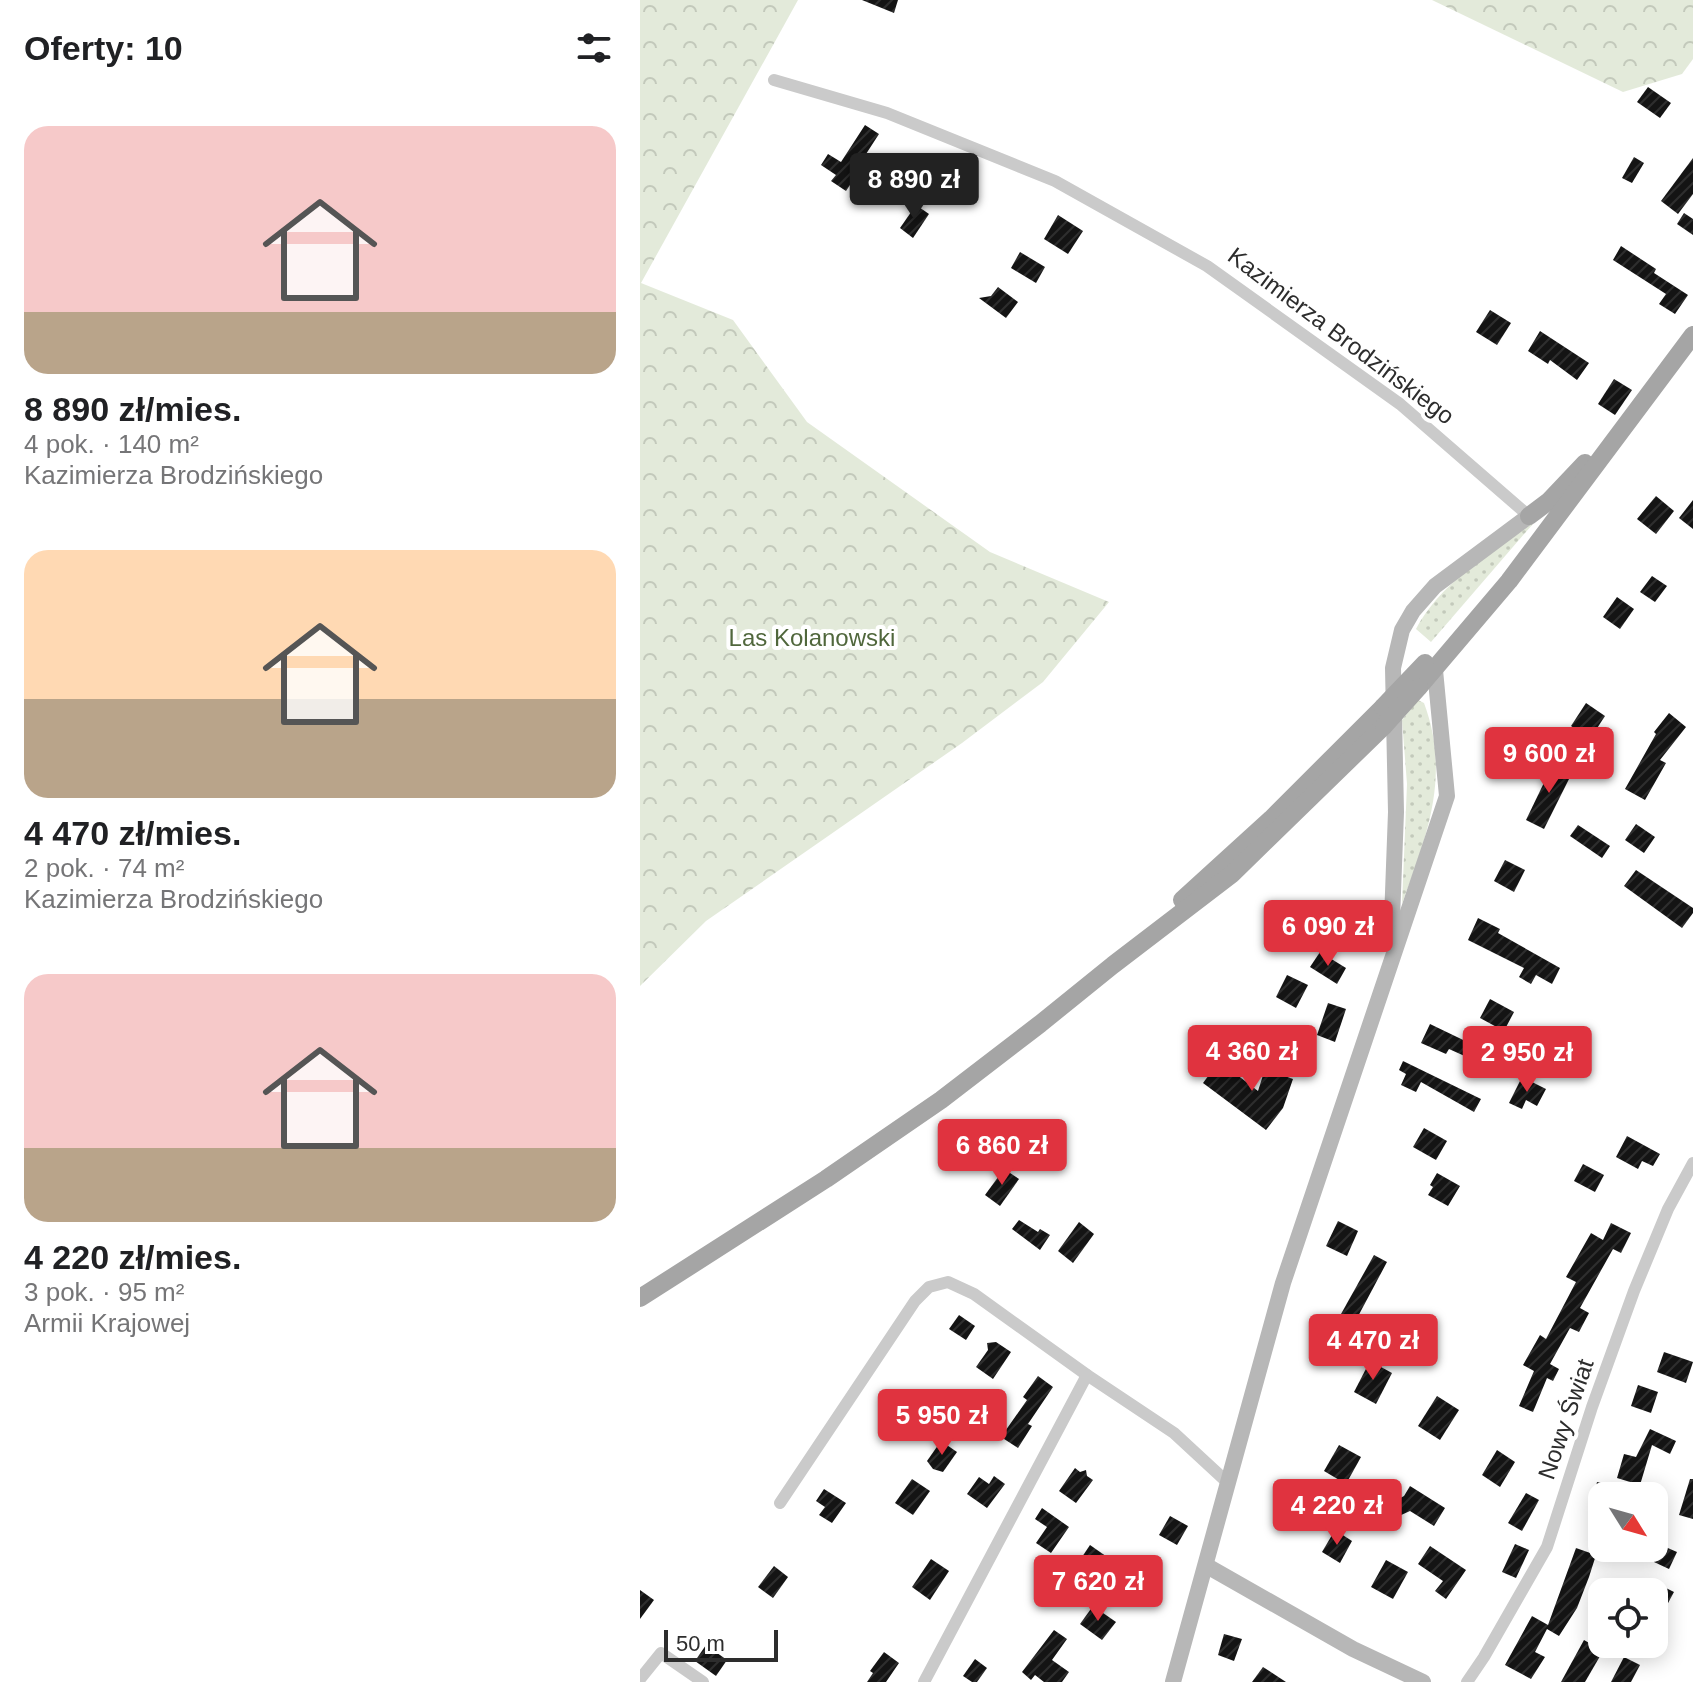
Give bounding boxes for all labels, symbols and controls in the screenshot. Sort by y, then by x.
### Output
icon: filters [572,26,616,70]
text: Oferty: 10 [24,29,183,67]
pin: 8 890 zł [831,153,997,221]
text: 8 890 zł [868,164,960,194]
icon: home [248,178,392,322]
street label: Kazimierza Brodzińskiego [1223,242,1460,429]
text: 8 890 zł/mies. [24,390,241,428]
text: 4 pok. · 140 m² [24,429,199,459]
text: Kazimierza Brodzińskiego [24,460,323,490]
icon: home [248,602,392,746]
park label: Las Kolanowski [729,624,895,651]
pin: 9 600 zł [1466,727,1632,795]
text: 9 600 zł [1503,738,1595,768]
text: 4 470 zł/mies. [24,814,241,852]
text: 2 pok. · 74 m² [24,853,184,883]
text: Kazimierza Brodzińskiego [24,884,323,914]
pin: 6 090 zł [1245,900,1411,968]
text: 6 090 zł [1282,911,1374,941]
pin: 4 360 zł [1169,1025,1335,1093]
icon: home [248,1026,392,1170]
pin: 2 950 zł [1444,1026,1610,1094]
text: 4 360 zł [1206,1036,1298,1066]
text: 2 950 zł [1481,1037,1573,1067]
pin: 6 860 zł [919,1119,1085,1187]
text: 6 860 zł [956,1130,1048,1160]
text: 4 220 zł/mies. [24,1238,241,1276]
text: 3 pok. · 95 m² [24,1277,184,1307]
text: Armii Krajowej [24,1308,190,1338]
pin: 4 470 zł [1290,1314,1456,1382]
text: 4 470 zł [1327,1325,1419,1355]
street label: Nowy Świat [1532,1355,1599,1483]
pin: 5 950 zł [859,1389,1025,1457]
text: 5 950 zł [896,1400,988,1430]
pin: 4 220 zł [1254,1479,1420,1547]
north arrow [1588,1482,1668,1562]
map controls [1588,1482,1668,1658]
text: 4 220 zł [1291,1490,1383,1520]
pin: 7 620 zł [1015,1555,1181,1623]
text: 7 620 zł [1052,1566,1144,1596]
button: locate [1588,1578,1668,1658]
scale bar [664,1626,778,1662]
text: 50 m [676,1631,725,1656]

